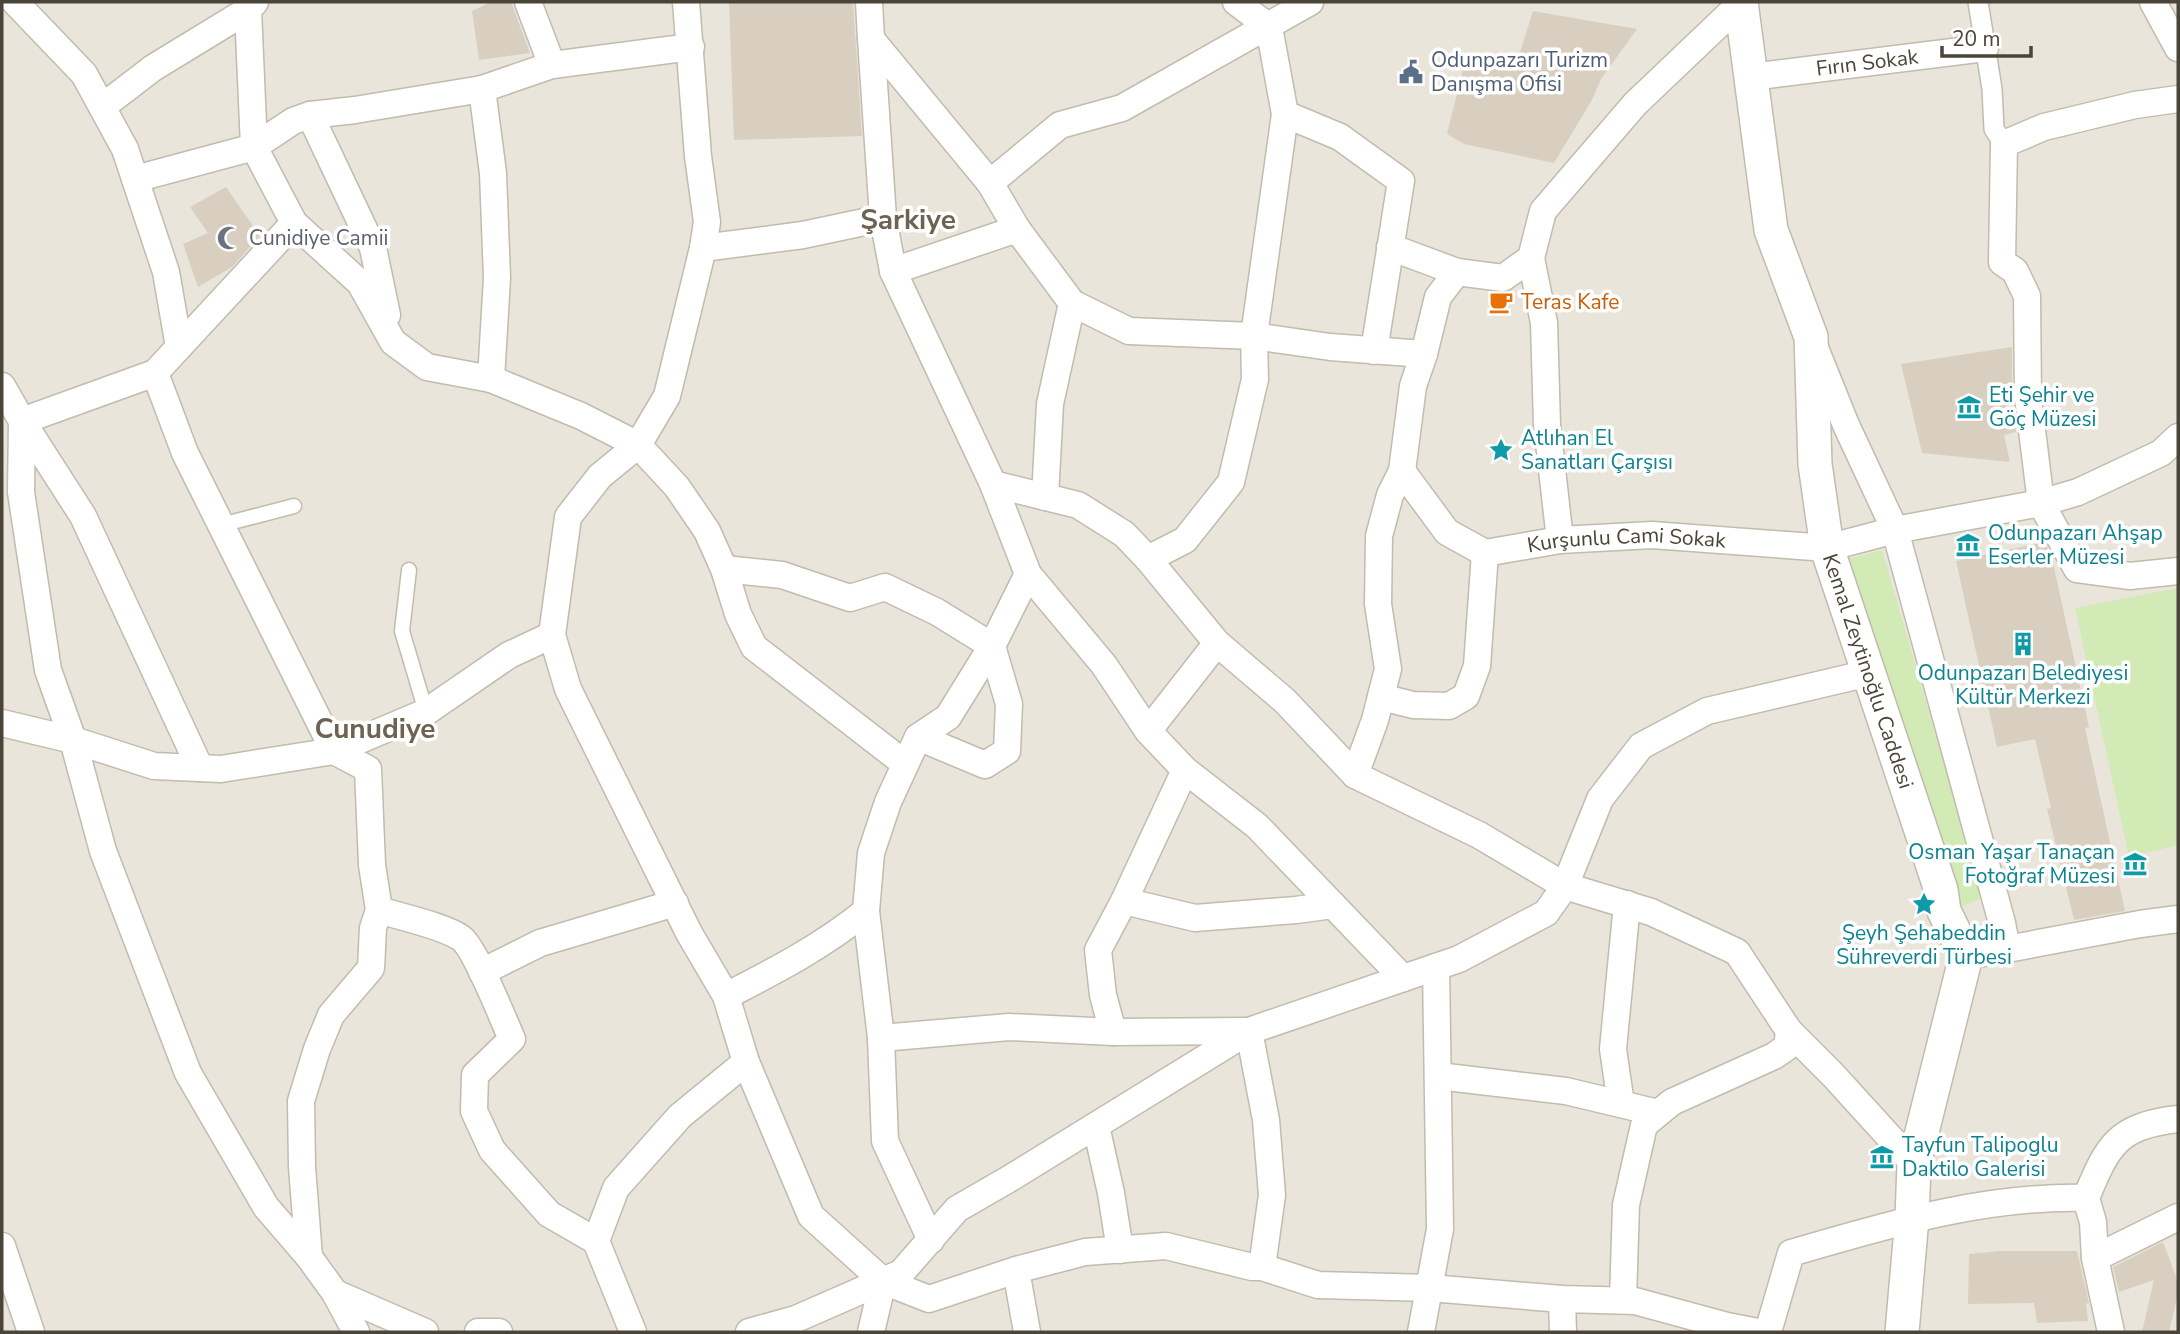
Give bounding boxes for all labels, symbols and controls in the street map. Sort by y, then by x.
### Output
scale bar [1942,14,2031,58]
text: 20 m [1952,25,2001,53]
street label: Fırın Sokak [1814,42,1920,83]
place label: Odunpazarı Turizm Danışma Ofisi [1431,46,1608,98]
public building icon: Odunpazarı Turizm Danışma Ofisi [1397,58,1425,86]
district label: Şarkiye [860,201,956,239]
mosque icon: Cunidiye Camii [215,224,243,252]
place label: Cunidiye Camii [249,224,388,252]
cafe icon: Teras Kafe [1487,288,1515,316]
place label: Teras Kafe [1521,288,1619,316]
place label: Eti Şehir ve Göç Müzesi [1989,381,2096,433]
museum icon: Eti Şehir ve Göç Müzesi [1955,393,1983,421]
place label: Atlıhan El Sanatları Çarşısı [1521,424,1673,476]
place icon: Atlıhan El Sanatları Çarşısı [1487,436,1515,464]
place label: Odunpazarı Ahşap Eserler Müzesi [1988,519,2163,571]
street label: Kurşunlu Cami Sokak [1525,521,1727,559]
museum icon: Odunpazarı Ahşap Eserler Müzesi [1954,531,1982,559]
street label: Kemal Zeytinoğlu Caddesi [1816,550,1920,792]
building icon: Odunpazarı Belediyesi Kültür Merkezi [2009,630,2037,658]
place label: Odunpazarı Belediyesi Kültür Merkezi [1918,659,2128,711]
district label: Cunudiye [314,710,436,748]
place label: Osman Yaşar Tanaçan Fotoğraf Müzesi [1908,838,2115,890]
museum icon: Osman Yaşar Tanaçan Fotoğraf Müzesi [2121,850,2149,878]
place icon: Şeyh Şehabeddin Sühreverdi Türbesi [1910,890,1938,918]
place label: Şeyh Şehabeddin Sühreverdi Türbesi [1836,919,2012,971]
place label: Tayfun Talipoglu Daktilo Galerisi [1902,1131,2059,1183]
museum icon: Tayfun Talipoglu Daktilo Galerisi [1868,1143,1896,1171]

